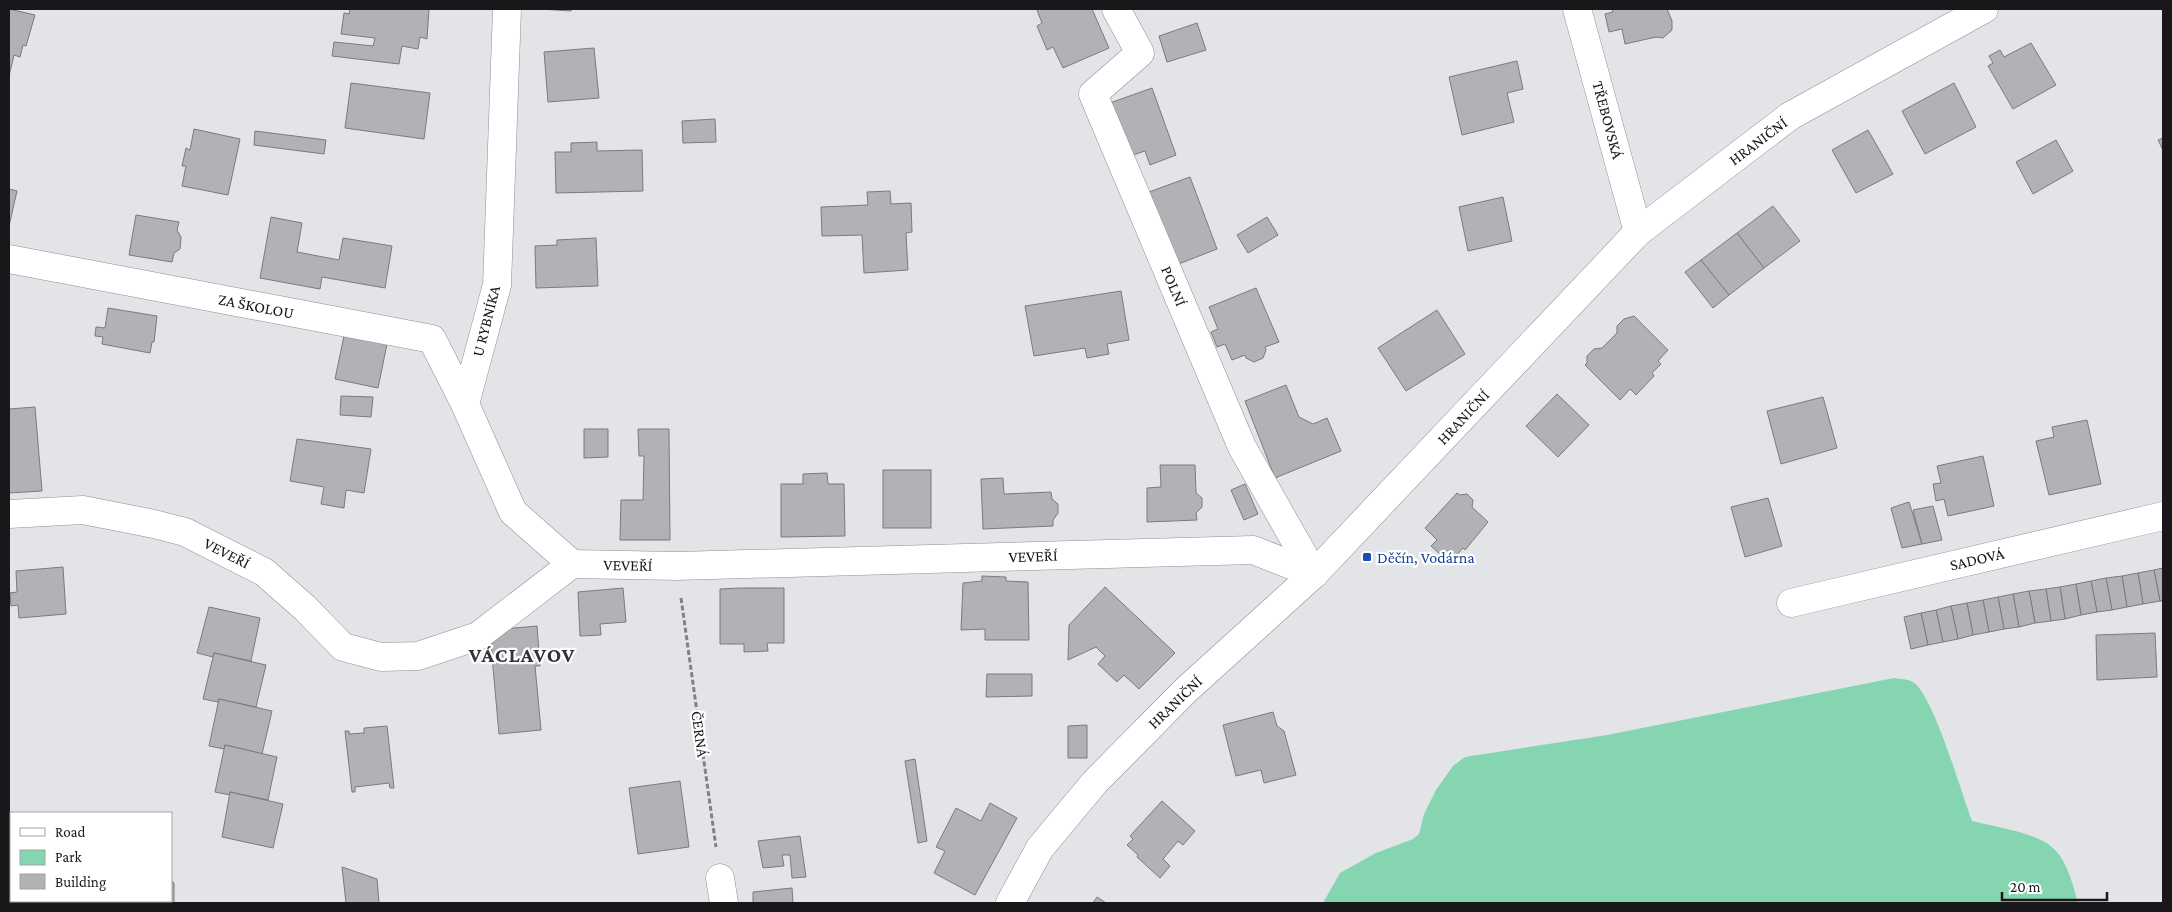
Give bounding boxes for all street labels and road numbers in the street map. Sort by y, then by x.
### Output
street label: TŘEBOVSKÁ [1589,79,1627,162]
street label: HRANIČNÍ [1726,114,1790,168]
street label: POLNÍ [1158,263,1190,309]
street label: U RYBNÍKA [469,283,503,358]
street label: ZA ŠKOLOU [217,290,295,322]
street label: HRANIČNÍ [1434,386,1493,448]
street label: VEVEŘÍ [201,534,253,572]
street label: SADOVÁ [1948,544,2007,574]
street label: VEVEŘÍ [1008,547,1058,565]
street label: VEVEŘÍ [603,556,653,574]
street label: HRANIČNÍ [1145,672,1206,732]
street label: ČERNÁ [688,710,712,759]

